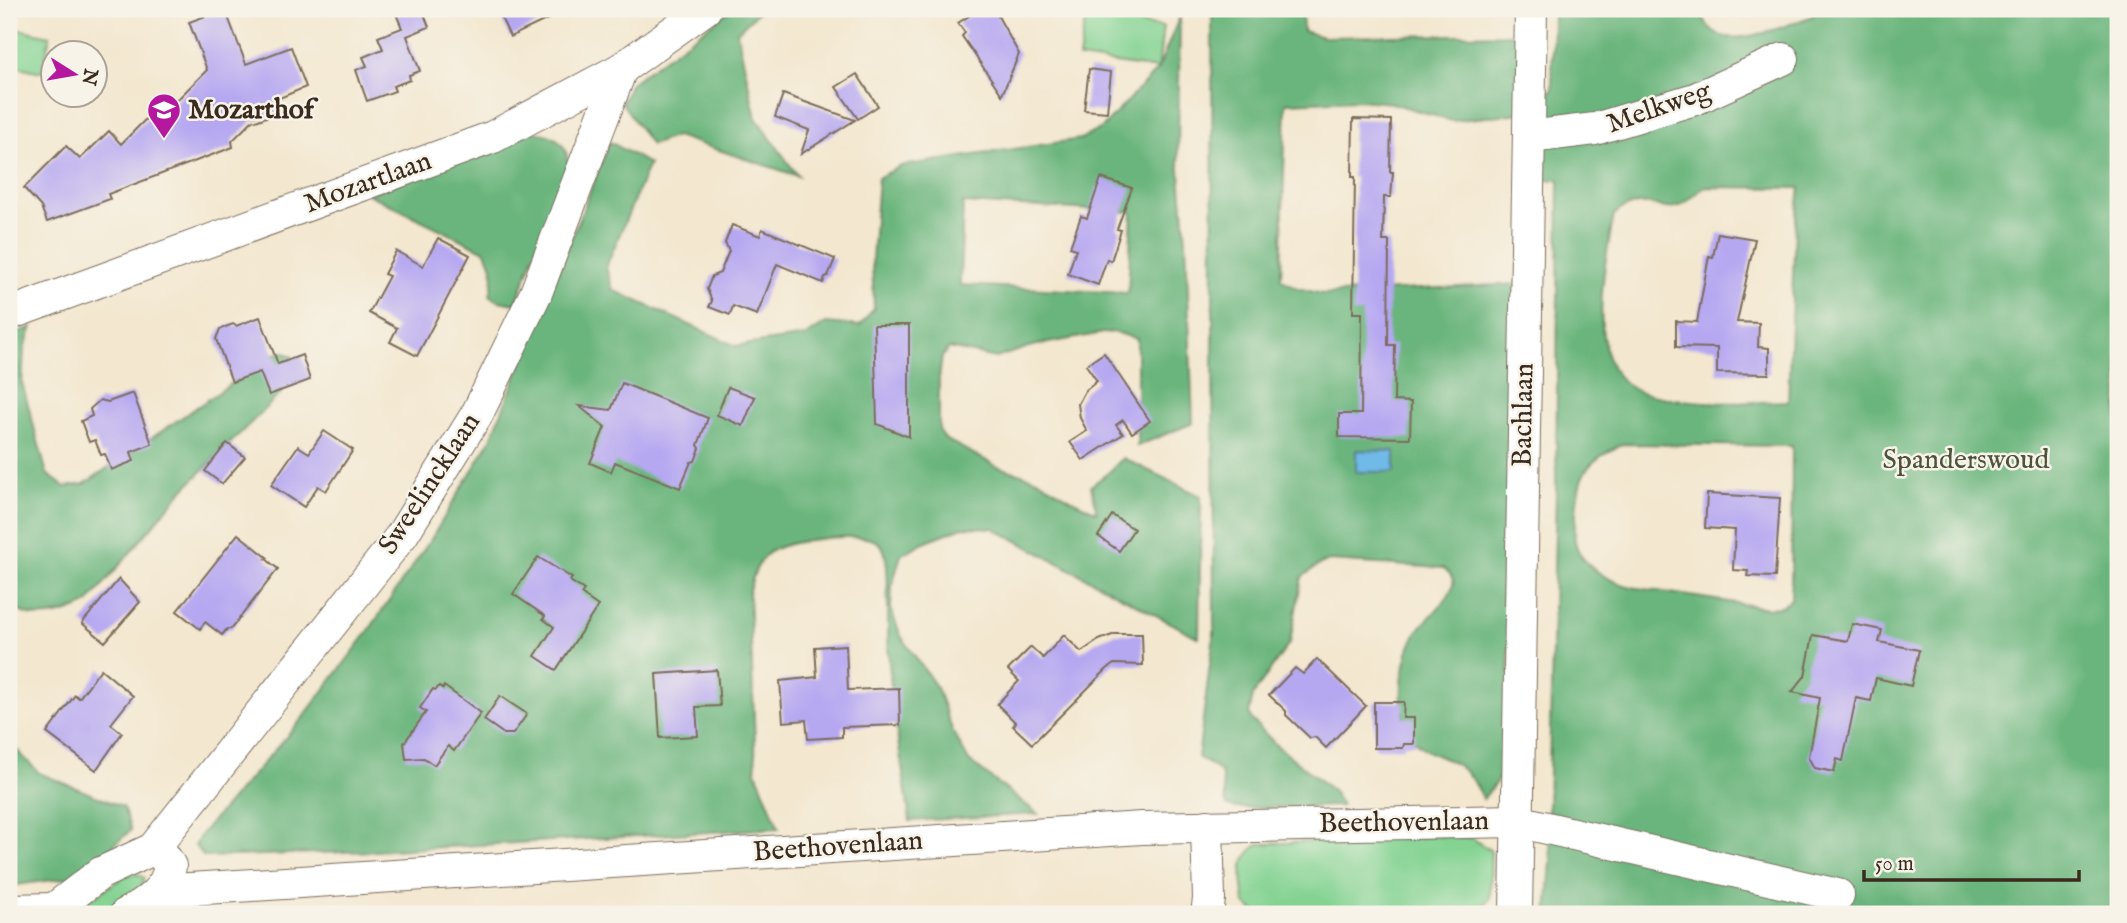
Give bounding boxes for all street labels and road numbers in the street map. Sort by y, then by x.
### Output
street label: Melkweg [1602,74,1716,142]
street label: Mozartlaan [300,144,436,222]
street label: Bachlaan [1506,362,1542,467]
street label: Sweelincklaan [371,407,489,561]
street label: Beethovenlaan [1319,804,1490,842]
street label: Beethovenlaan [752,824,924,870]

